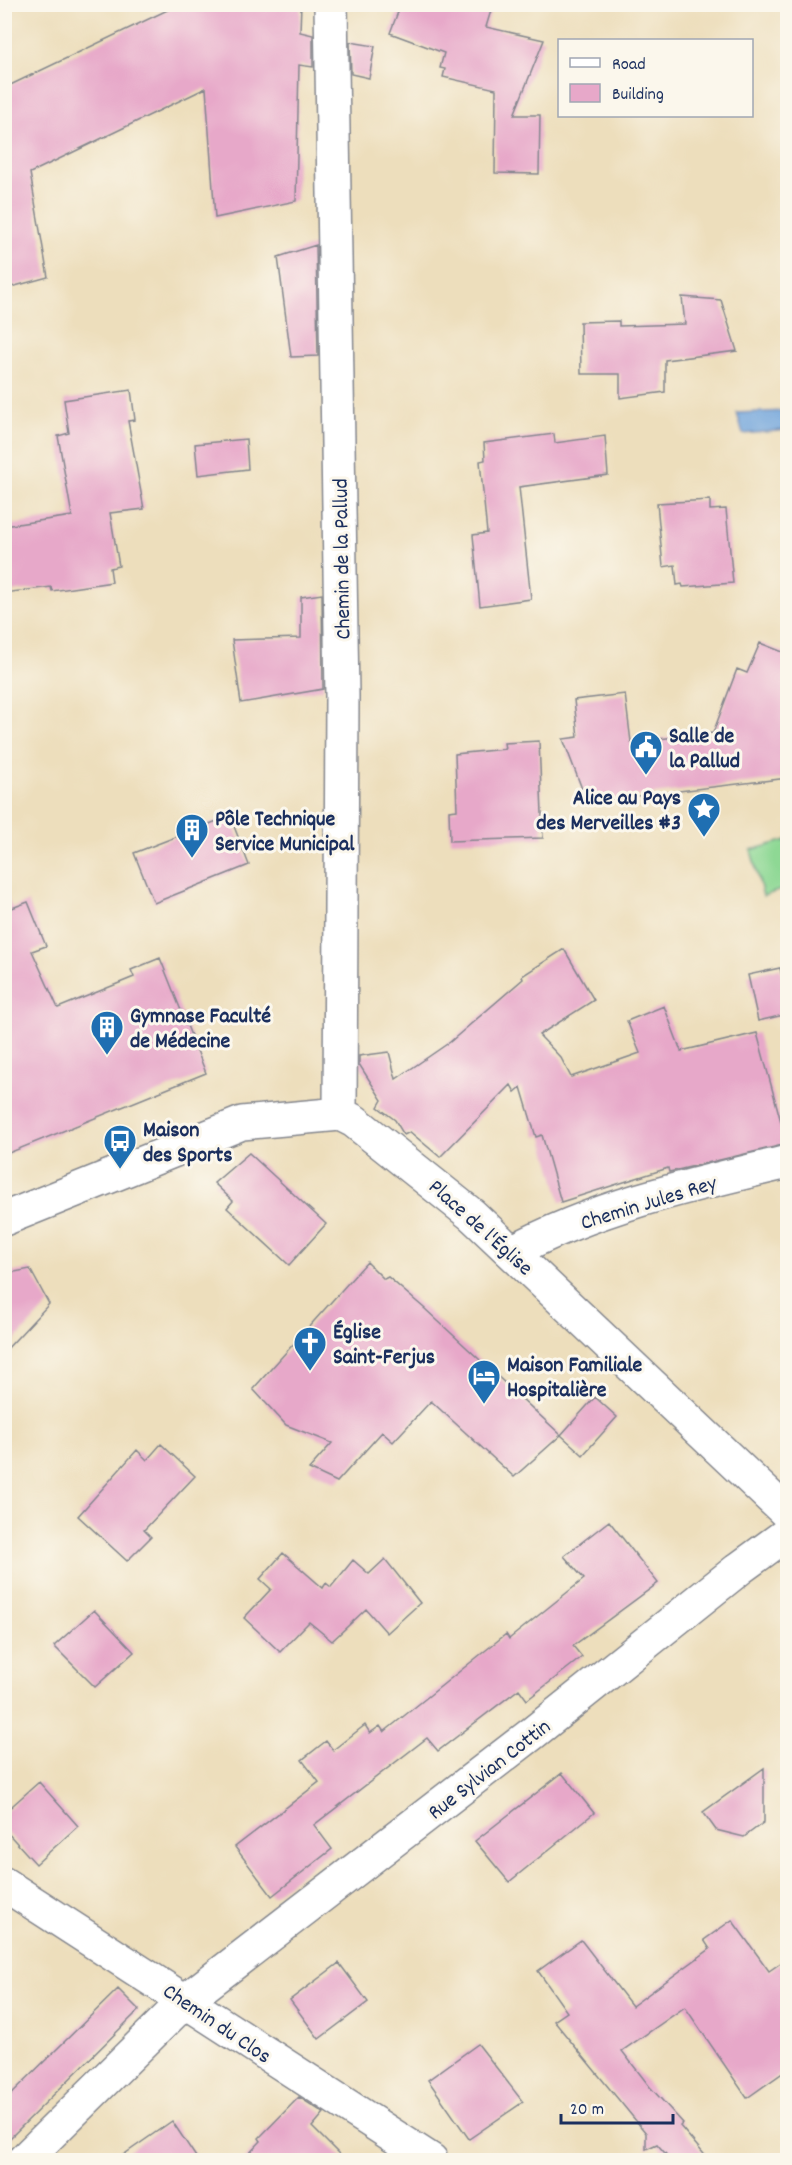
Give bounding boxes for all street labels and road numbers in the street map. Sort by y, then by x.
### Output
street label: Chemin de la Pallud [327,478,360,640]
street label: Chemin Jules Rey [577,1169,722,1240]
street label: Place de l'Église [420,1173,539,1284]
street label: Rue Sylvian Cottin [422,1713,558,1829]
street label: Chemin du Clos [156,1977,277,2073]

